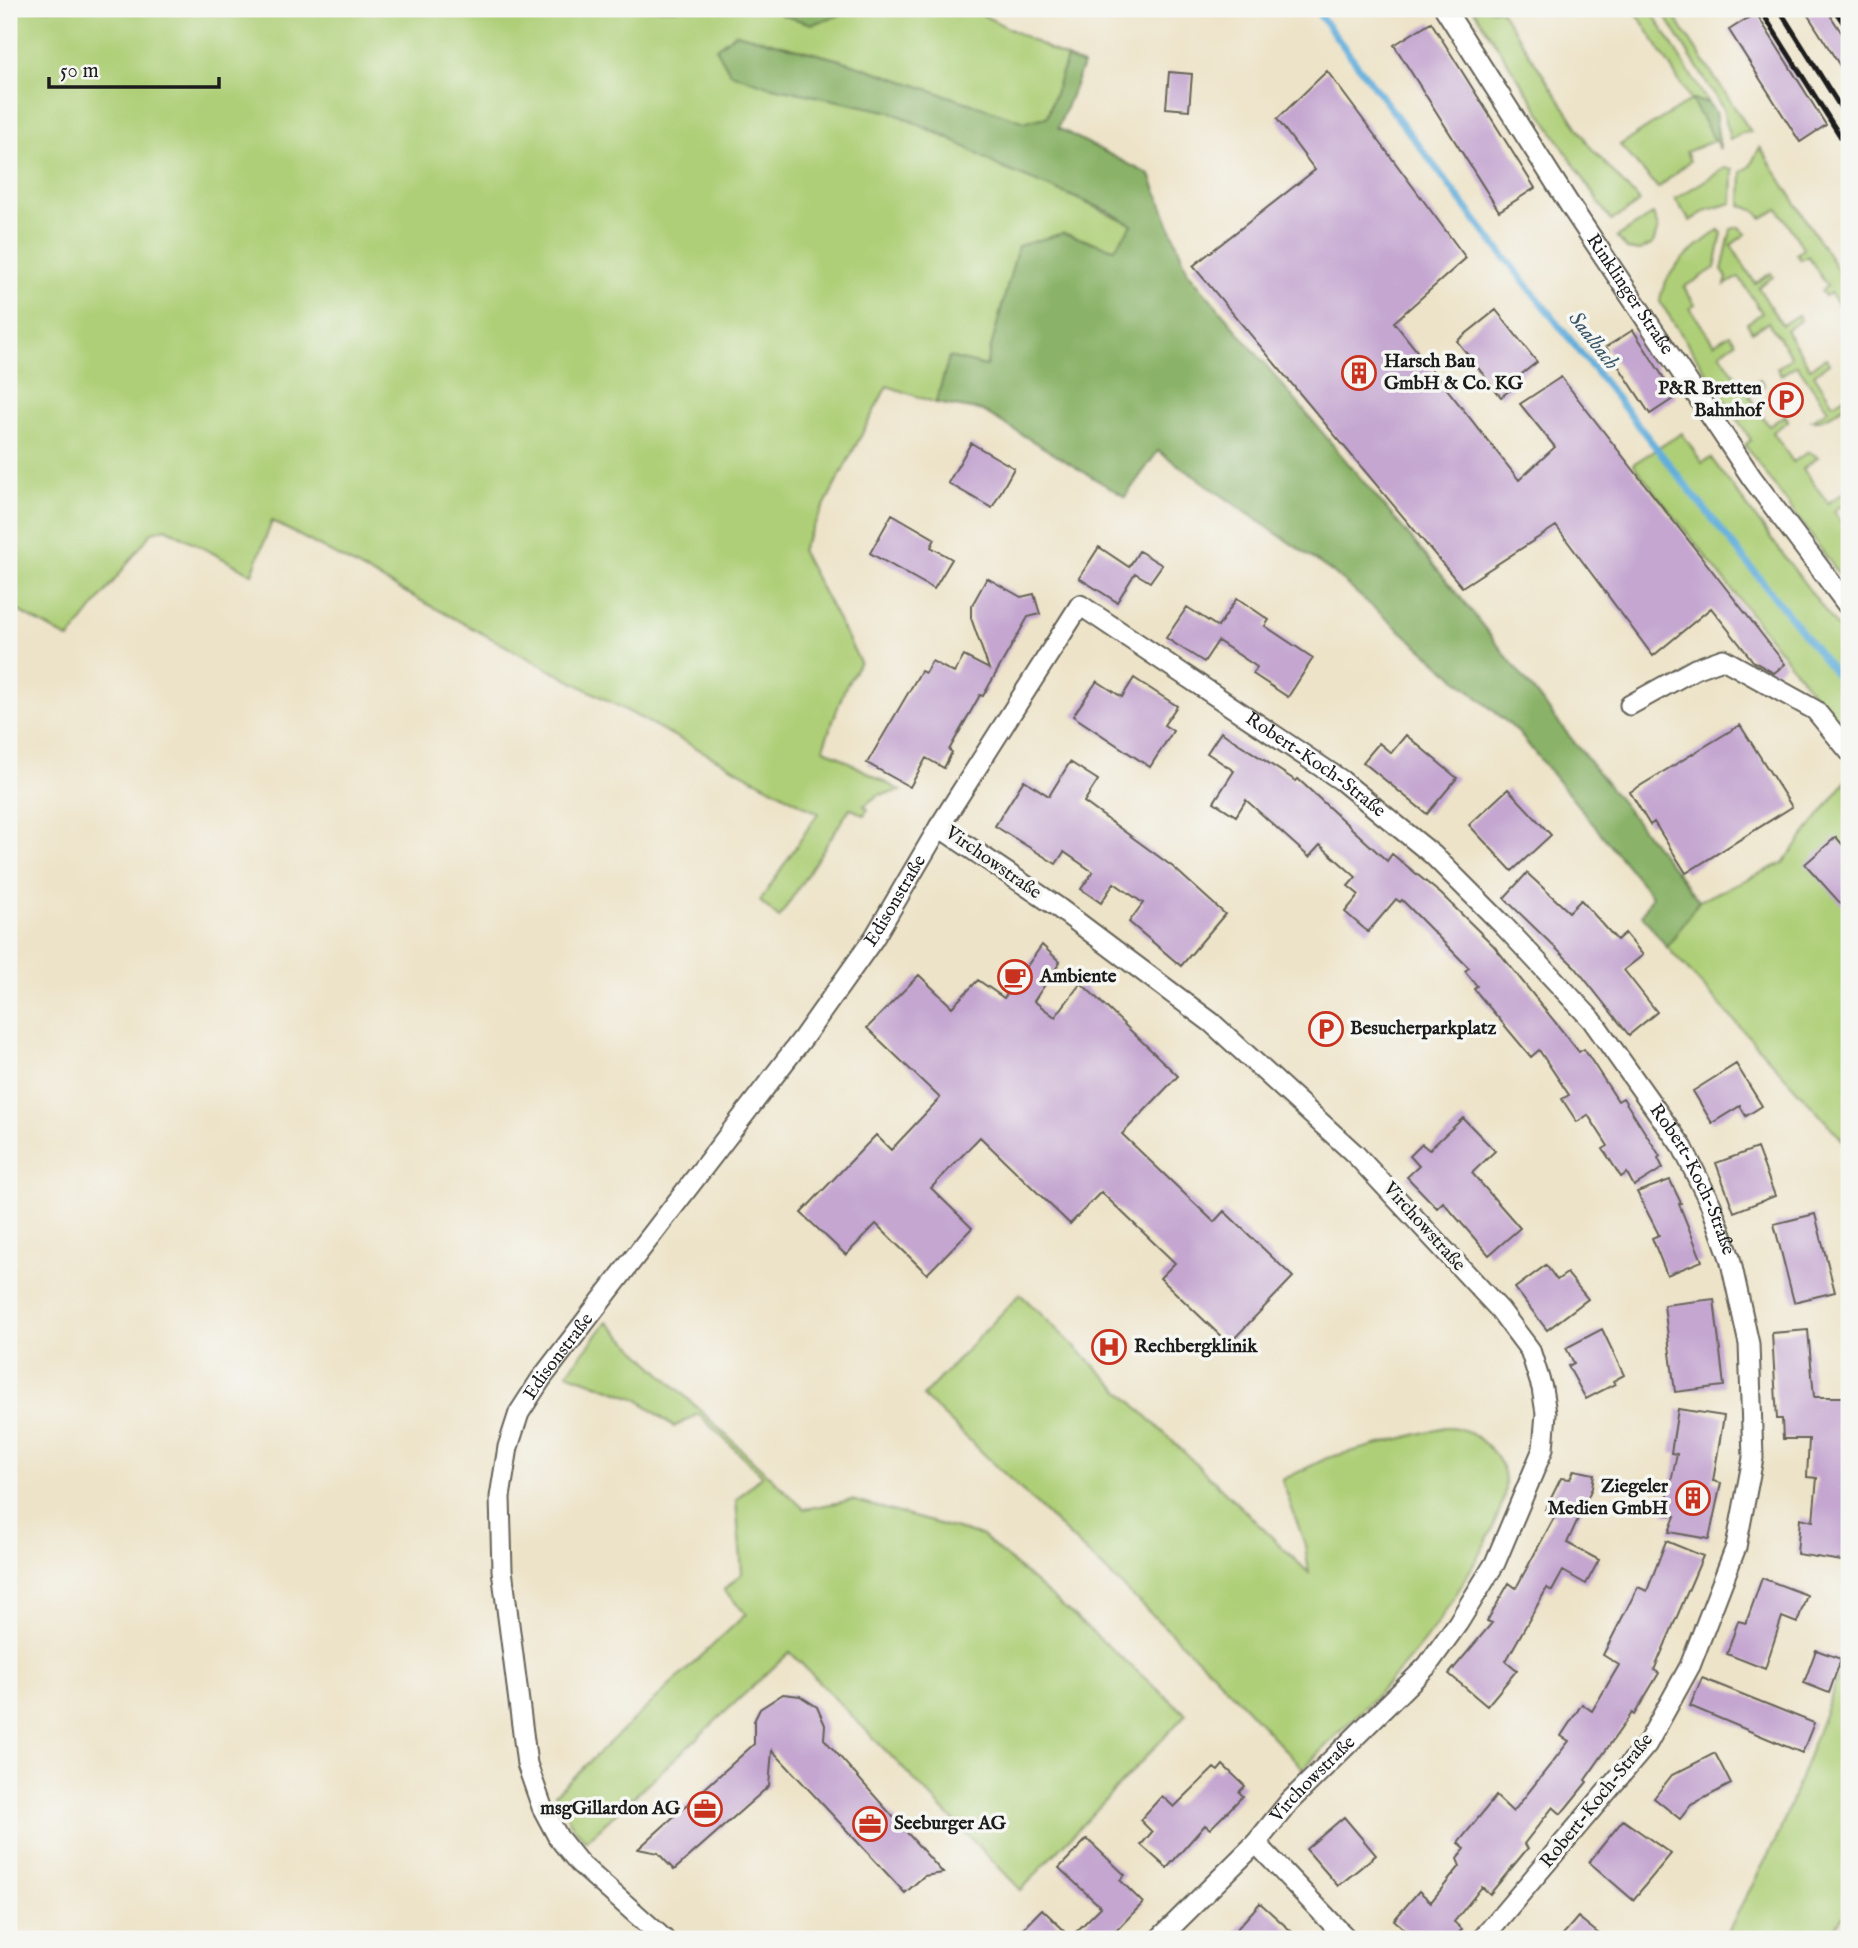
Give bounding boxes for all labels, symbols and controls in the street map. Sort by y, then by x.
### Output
scale bar [49,46,219,90]
text: 50 m [60,58,99,85]
street label: Rinklinger Straße [1581,230,1679,360]
water label: Saalbach [1562,306,1624,376]
place label: Harsch Bau GmbH & Co. KG [1384,350,1524,396]
building icon: Harsch Bau GmbH & Co. KG [1340,354,1378,392]
place label: P&R Bretten Bahnhof [1658,377,1765,423]
parking icon: P&R Bretten Bahnhof [1767,381,1805,419]
street label: Robert-Koch-Straße [1240,707,1390,823]
street label: Virchowstraße [939,820,1046,905]
street label: Edisonstraße [859,851,932,952]
cafe icon: Ambiente [996,958,1034,996]
place label: Ambiente [1039,965,1117,989]
parking icon: Besucherparkplatz [1307,1010,1345,1048]
place label: Besucherparkplatz [1350,1017,1496,1041]
street label: Robert-Koch-Straße [1644,1099,1740,1259]
street label: Virchowstraße [1377,1177,1471,1277]
street label: Edisonstraße [519,1308,599,1405]
hospital icon: Rechbergklinik [1090,1328,1128,1366]
place label: Rechbergklinik [1134,1335,1258,1359]
place label: Ziegeler Medien GmbH [1548,1475,1669,1521]
building icon: Ziegeler Medien GmbH [1674,1479,1712,1517]
street label: Robert-Koch-Straße [1535,1728,1659,1873]
street label: Virchowstraße [1265,1731,1361,1828]
office icon: msgGillardon AG [686,1790,724,1828]
place label: msgGillardon AG [540,1797,681,1821]
office icon: Seeburger AG [851,1805,889,1843]
place label: Seeburger AG [894,1812,1007,1836]

